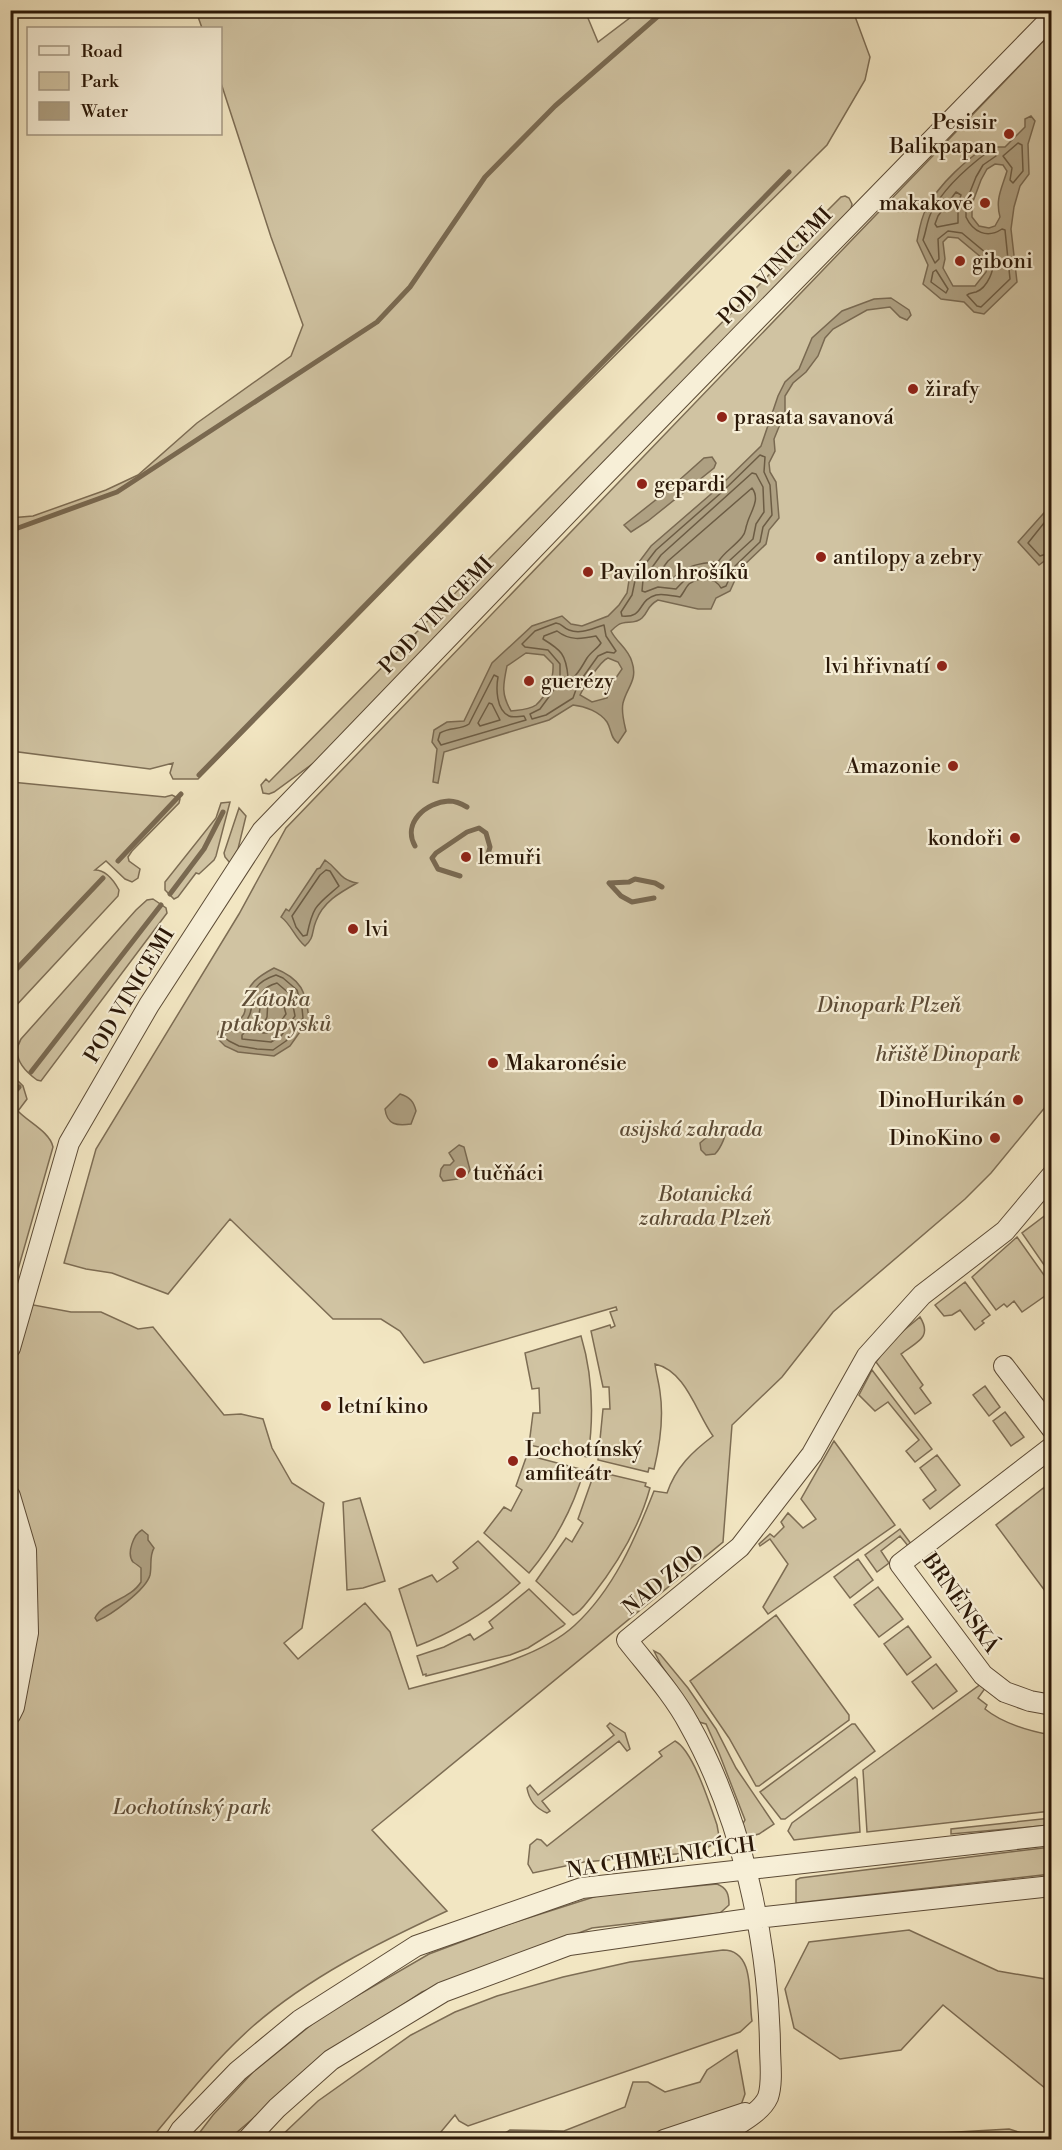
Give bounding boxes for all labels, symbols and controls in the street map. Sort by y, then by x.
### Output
legend [27,27,222,135]
text: Road [81,40,124,63]
text: Park [81,70,120,93]
text: Water [80,100,129,123]
place label: Pesisir Balikpapan [888,110,997,160]
marker: Pesisir Balikpapan [1002,127,1016,141]
place label: makakové [879,191,973,217]
marker: makakové [978,196,992,210]
street label: POD VINICEMI [713,202,838,331]
place label: giboni [972,249,1033,275]
marker: giboni [953,254,967,268]
place label: žirafy [925,377,980,403]
marker: žirafy [906,382,920,396]
place label: prasata savanová [734,405,894,431]
marker: prasata savanová [715,410,729,424]
place label: gepardi [654,472,726,498]
marker: gepardi [635,477,649,491]
place label: antilopy a zebry [833,545,983,571]
marker: antilopy a zebry [814,550,828,564]
street label: POD VINICEMI [374,551,499,680]
place label: Pavilon hrošíků [600,560,749,586]
marker: Pavilon hrošíků [581,565,595,579]
place label: lvi hřivnatí [825,654,931,680]
marker: lvi hřivnatí [935,659,949,673]
place label: guerézy [541,669,615,695]
marker: guerézy [522,674,536,688]
place label: Amazonie [845,754,941,780]
marker: Amazonie [946,759,960,773]
place label: kondoři [928,826,1003,852]
marker: kondoři [1008,831,1022,845]
place label: lemuři [478,845,542,871]
marker: lemuři [459,850,473,864]
place label: lvi [365,917,389,943]
marker: lvi [346,922,360,936]
street label: POD VINICEMI [79,923,181,1068]
water label: Zátoka ptakopysků [217,986,332,1038]
park label: Dinopark Plzeň [816,993,961,1019]
park label: hřiště Dinopark [876,1042,1020,1068]
place label: Makaronésie [505,1051,627,1077]
marker: Makaronésie [486,1056,500,1070]
place label: DinoHurikán [878,1088,1006,1114]
marker: DinoHurikán [1011,1093,1025,1107]
park label: asijská zahrada [619,1117,763,1143]
place label: DinoKino [889,1126,983,1152]
marker: DinoKino [988,1131,1002,1145]
place label: tučňáci [473,1161,544,1187]
marker: tučňáci [454,1166,468,1180]
park label: Botanická zahrada Plzeň [639,1182,771,1232]
place label: letní kino [338,1394,428,1420]
marker: letní kino [319,1399,333,1413]
place label: Lochotínský amfiteátr [525,1437,643,1487]
marker: Lochotínský amfiteátr [506,1454,520,1468]
street label: NAD ZOO [618,1540,710,1621]
street label: BRNĚNSKÁ [916,1547,1006,1659]
park label: Lochotínský park [112,1795,271,1821]
street label: NA CHMELNICÍCH [565,1830,757,1884]

